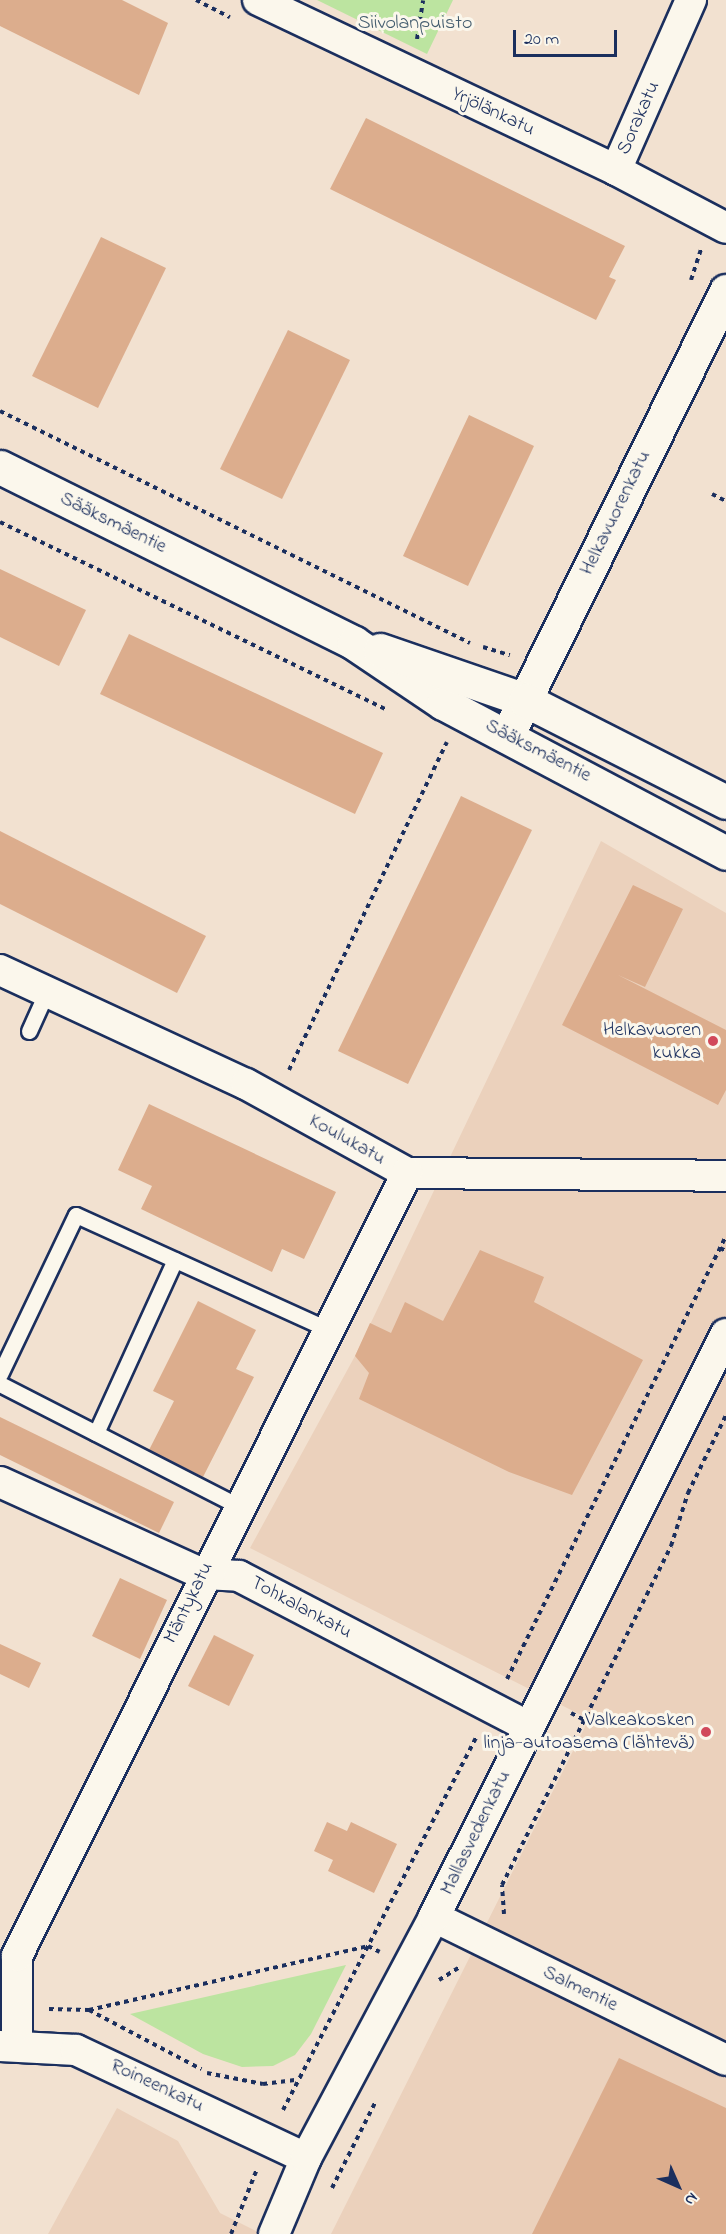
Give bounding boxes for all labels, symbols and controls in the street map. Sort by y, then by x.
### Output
park label: Siivolanpuisto [358,11,472,35]
scale bar [516,18,620,56]
text: 20 m [524,27,559,53]
street label: Sorakatu [612,78,666,158]
street label: Yrjölänkatu [447,82,539,142]
street label: Helkavuorenkatu [575,447,657,579]
street label: Sääksmäentie [56,487,170,559]
street label: Sääksmäentie [481,714,595,788]
place label: Helkavuoren kukka [603,1018,701,1065]
marker: Helkavuoren kukka [706,1034,720,1048]
street label: Koulukatu [305,1109,389,1171]
street label: Mäntykatu [159,1558,219,1648]
street label: Tohkalankatu [246,1571,356,1645]
place label: Valkeakosken linja-autoasema (lähtevä) [484,1708,694,1755]
marker: Valkeakosken linja-autoasema (lähtevä) [699,1725,713,1739]
street label: Mallasvedenkatu [435,1767,517,1899]
street label: Salmentie [539,1961,621,2017]
street label: Roineenkatu [106,2054,208,2118]
north arrow [648,2156,708,2216]
text: N [678,2186,703,2211]

